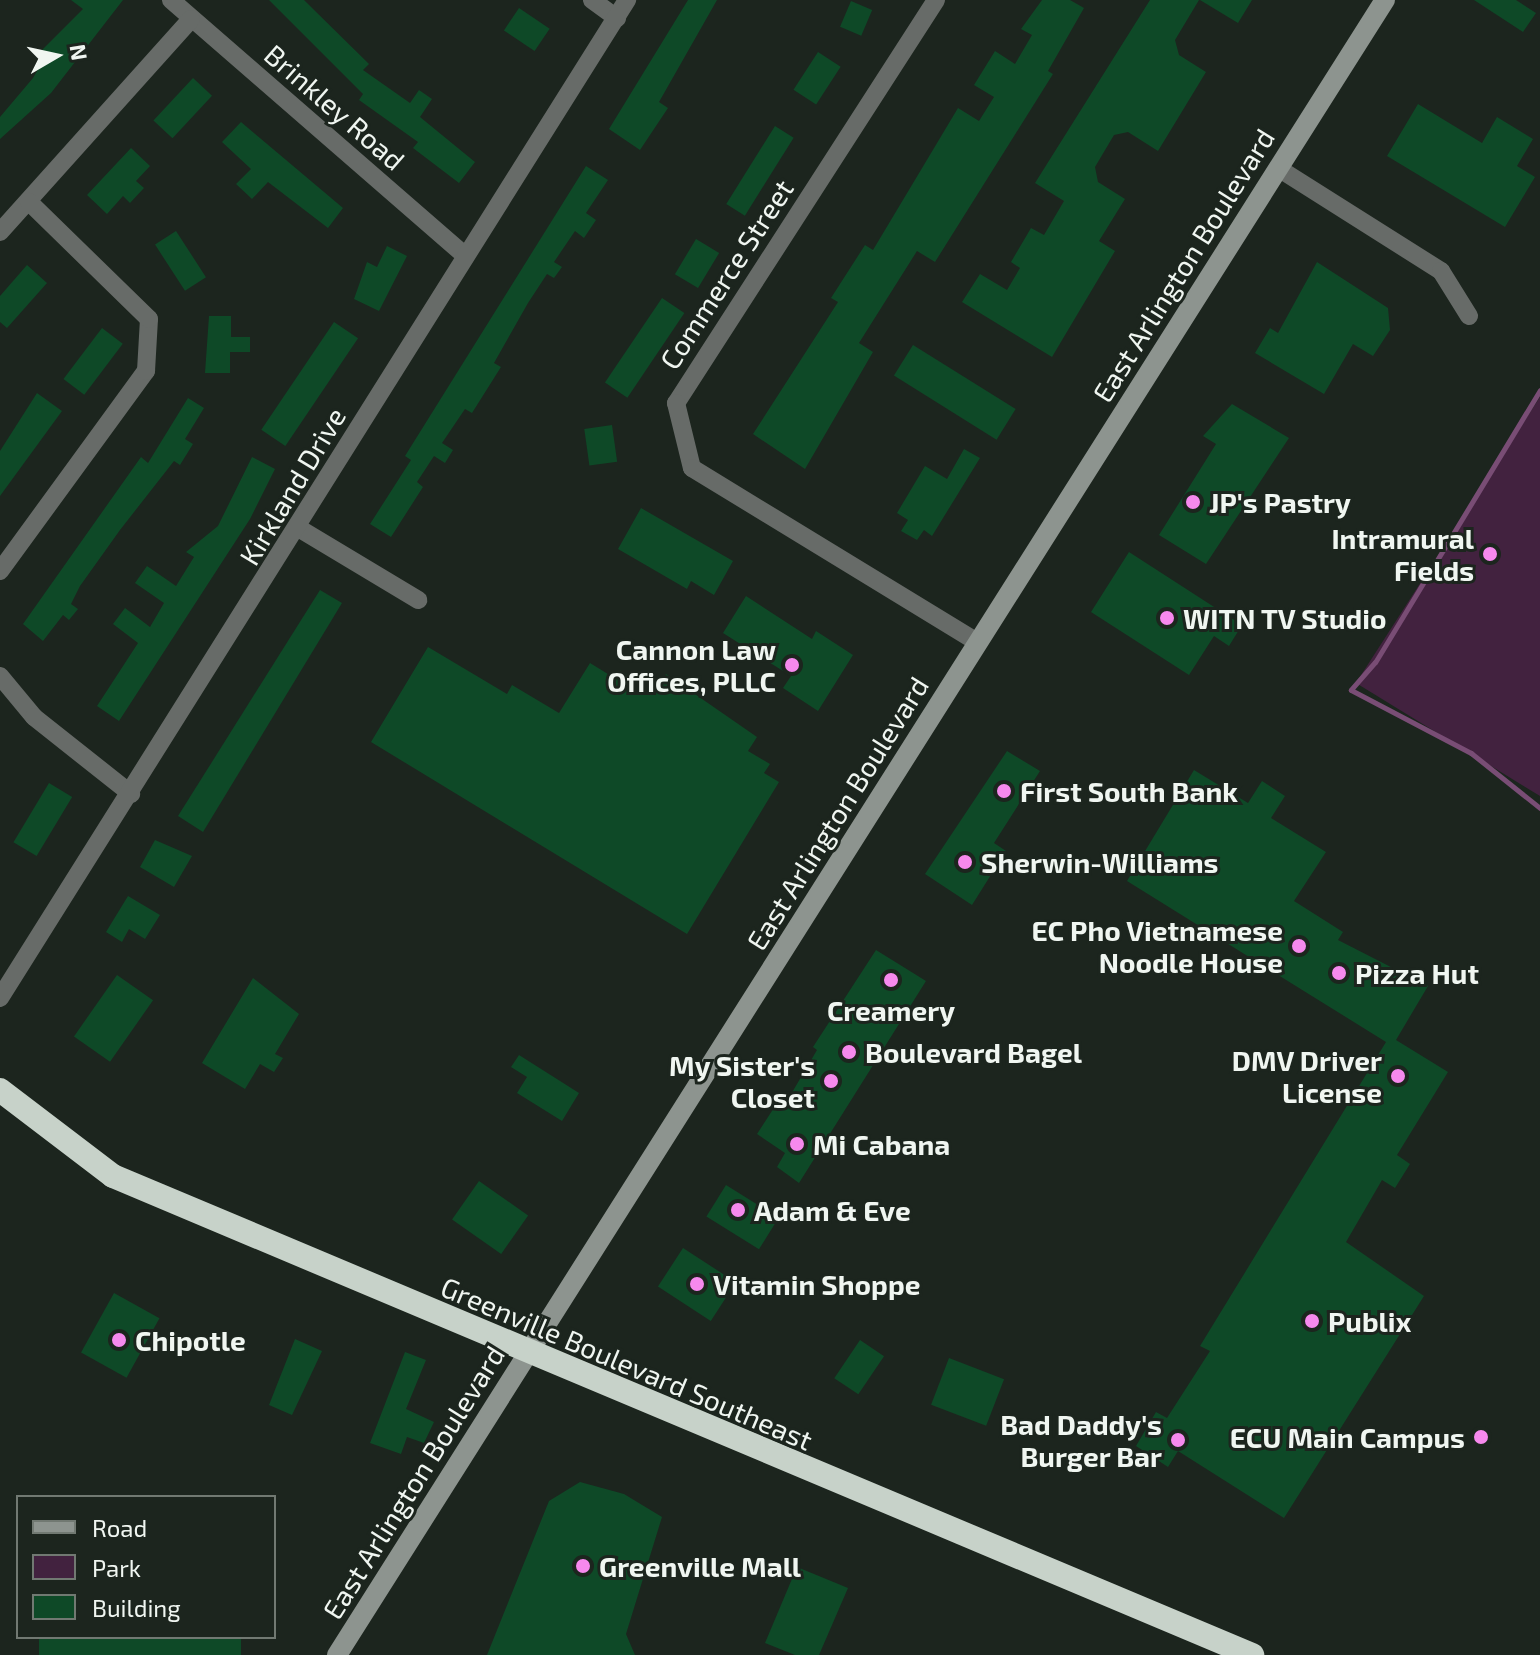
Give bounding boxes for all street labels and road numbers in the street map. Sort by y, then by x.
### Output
street label: Brinkley Road [258,37,412,177]
street label: East Arlington Boulevard [1085,122,1281,408]
street label: Commerce Street [652,173,800,375]
street label: Kirkland Drive [232,401,352,571]
street label: East Arlington Boulevard [739,670,935,956]
street label: Greenville Boulevard Southeast [436,1269,818,1457]
street label: East Arlington Boulevard [315,1339,511,1625]

